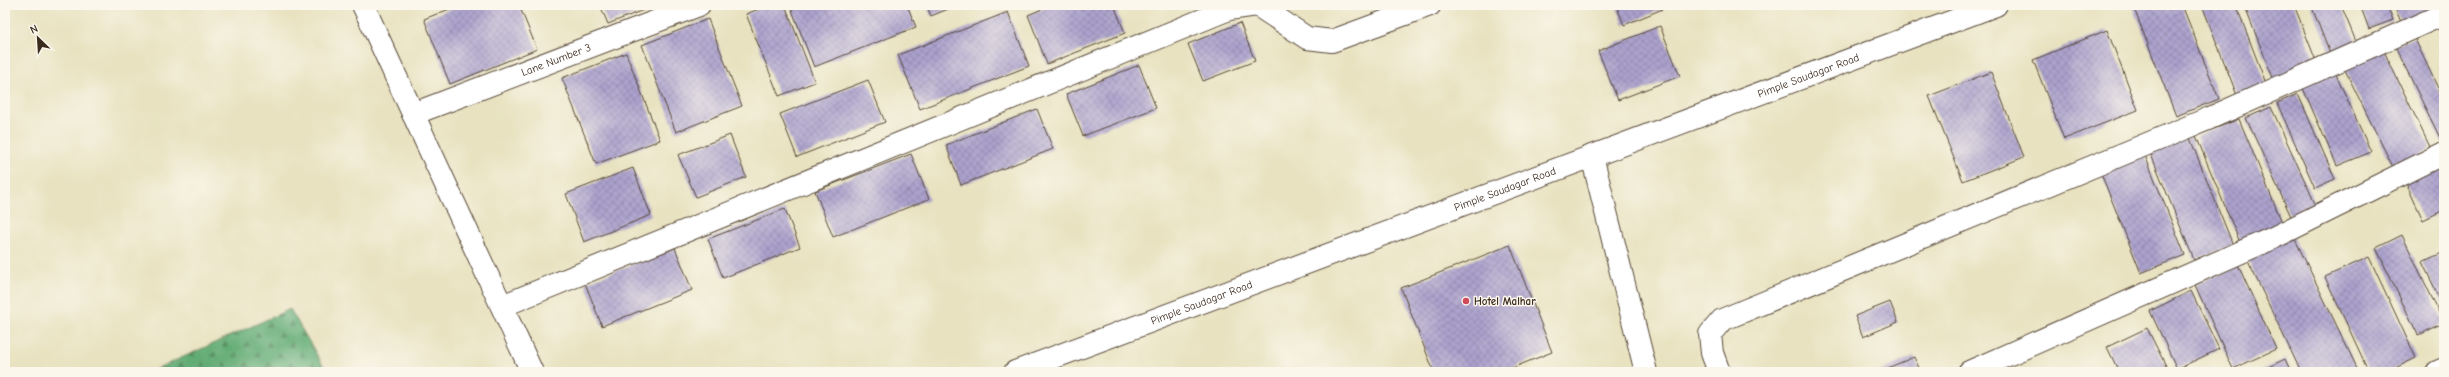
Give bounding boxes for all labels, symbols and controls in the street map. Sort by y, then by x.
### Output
north arrow [18,18,58,58]
text: N [28,22,40,37]
street label: Lane Number 3 [519,40,593,79]
street label: Pimple Saudagar Road [1756,50,1861,100]
street label: Pimple Saudagar Road [1452,164,1558,214]
street label: Pimple Saudagar Road [1149,277,1254,327]
place label: Hotel Malhar [1474,295,1536,308]
marker: Hotel Malhar [1461,296,1471,306]

